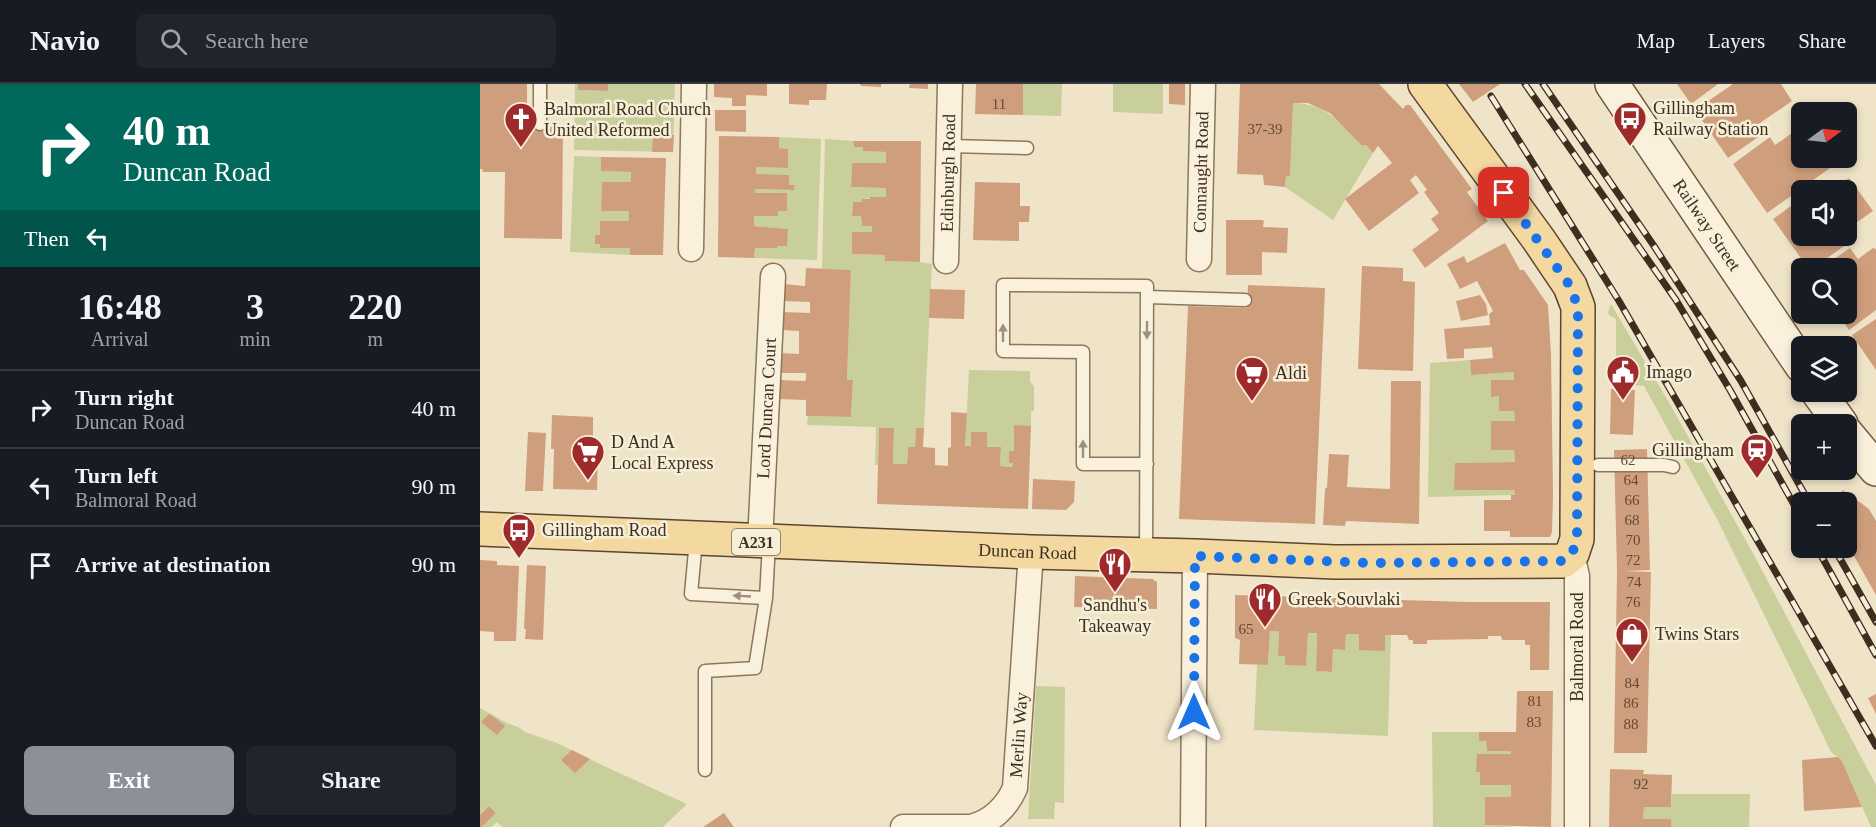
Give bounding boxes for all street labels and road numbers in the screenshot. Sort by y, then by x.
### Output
street label: Connaught Road [1190,111,1212,233]
street label: Edinburgh Road [937,114,959,232]
street label: Railway Street [1669,175,1745,275]
street label: Lord Duncan Court [753,337,780,479]
road number: A231 [732,529,780,555]
street label: Duncan Road [978,540,1077,563]
street label: Balmoral Road [1567,592,1587,702]
street label: Merlin Way [1006,691,1031,778]

